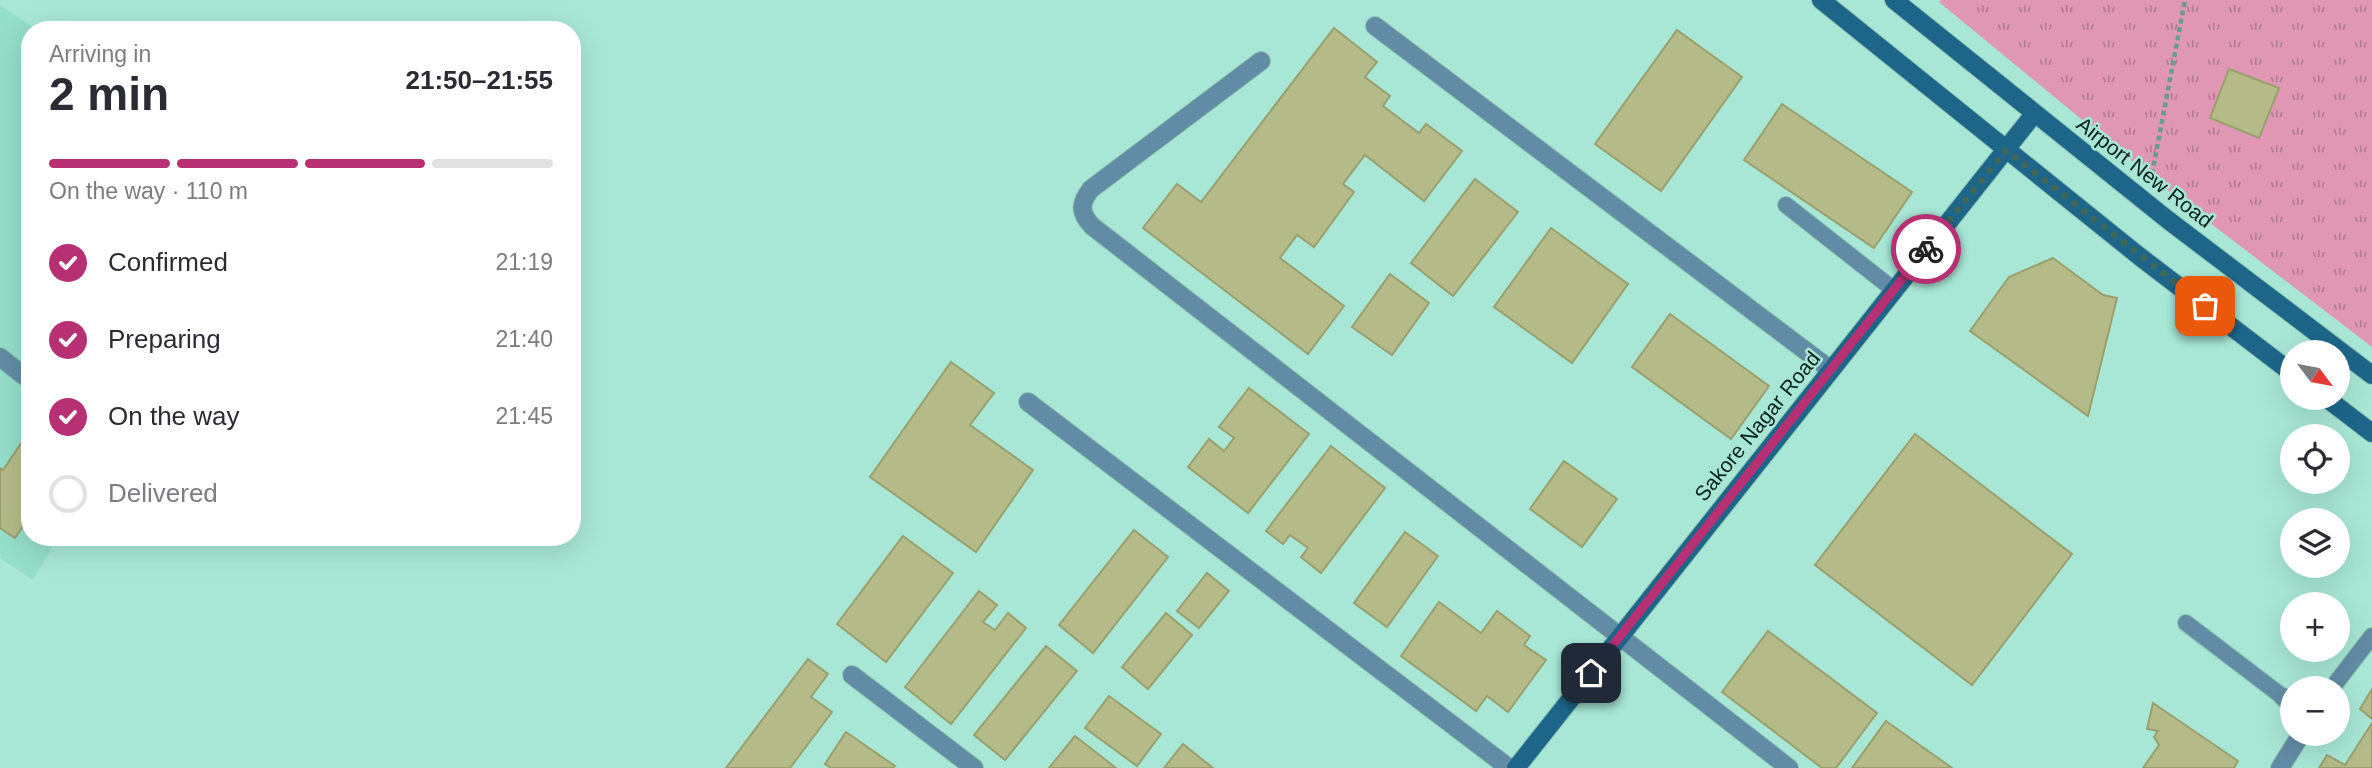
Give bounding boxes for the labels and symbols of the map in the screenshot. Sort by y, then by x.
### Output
street label: Airport New Road [2073,112,2217,232]
courier [1891,214,1961,284]
pin [2175,276,2235,336]
north arrow [2280,340,2350,410]
street label: Sakore Nagar Road [1690,347,1824,505]
pin [1561,643,1621,703]

